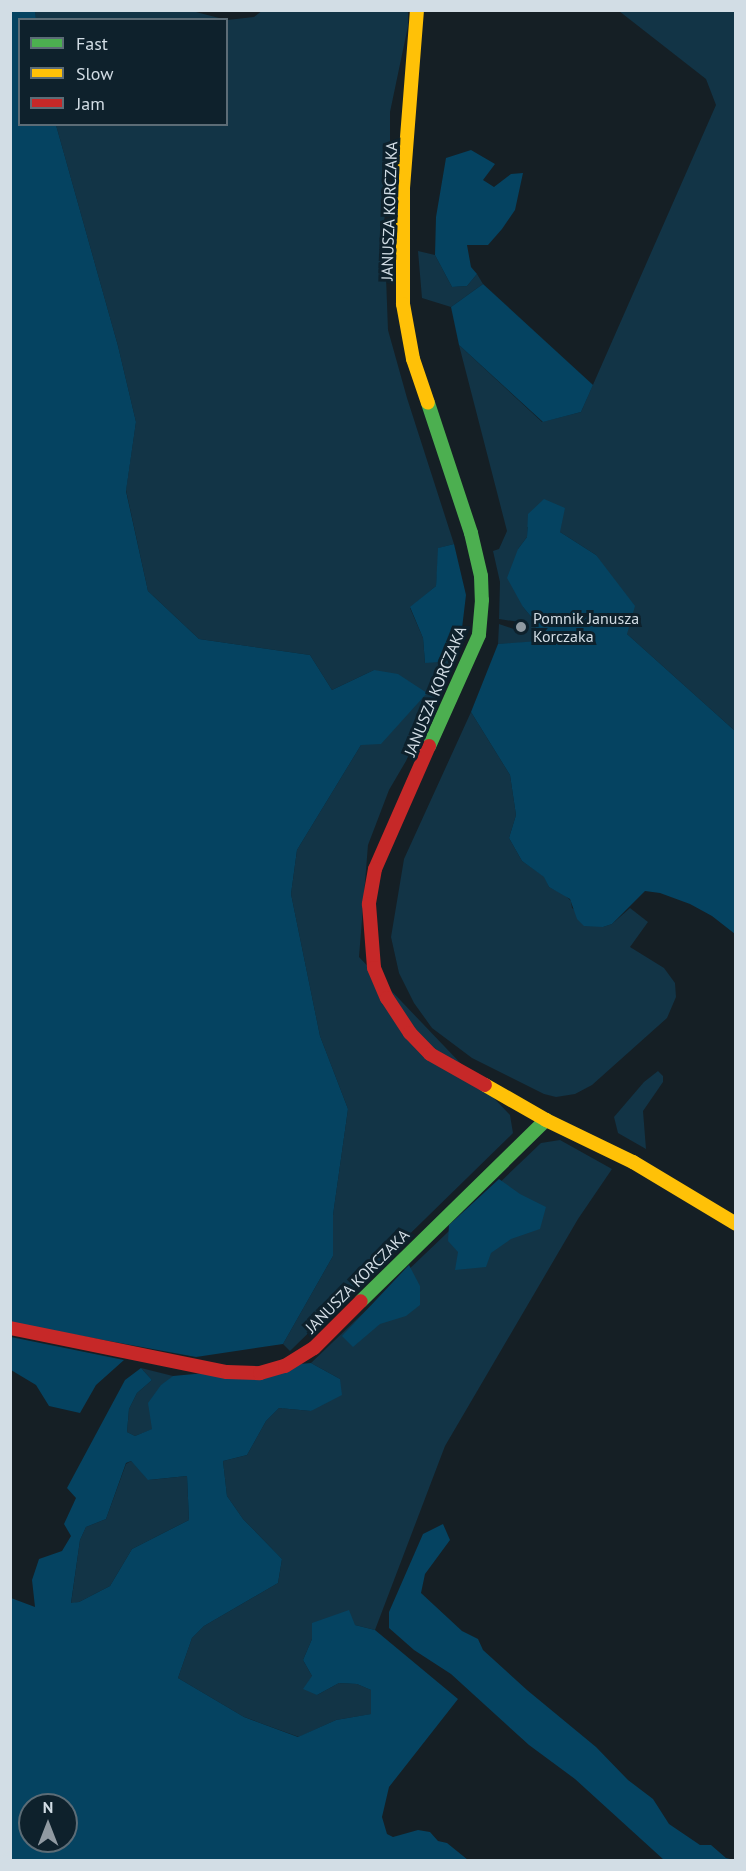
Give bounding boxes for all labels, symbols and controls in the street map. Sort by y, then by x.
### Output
legend [18,18,228,126]
text: Fast [76,32,108,55]
text: Slow [76,62,114,85]
text: Jam [76,92,105,115]
street label: JANUSZA KORCZAKA [377,141,401,281]
place label: Pomnik Janusza Korczaka [533,608,640,646]
marker: Pomnik Janusza Korczaka [514,620,528,634]
street label: JANUSZA KORCZAKA [400,623,470,759]
street label: JANUSZA KORCZAKA [301,1225,413,1337]
north arrow [18,1793,78,1853]
text: N [43,1797,53,1817]

